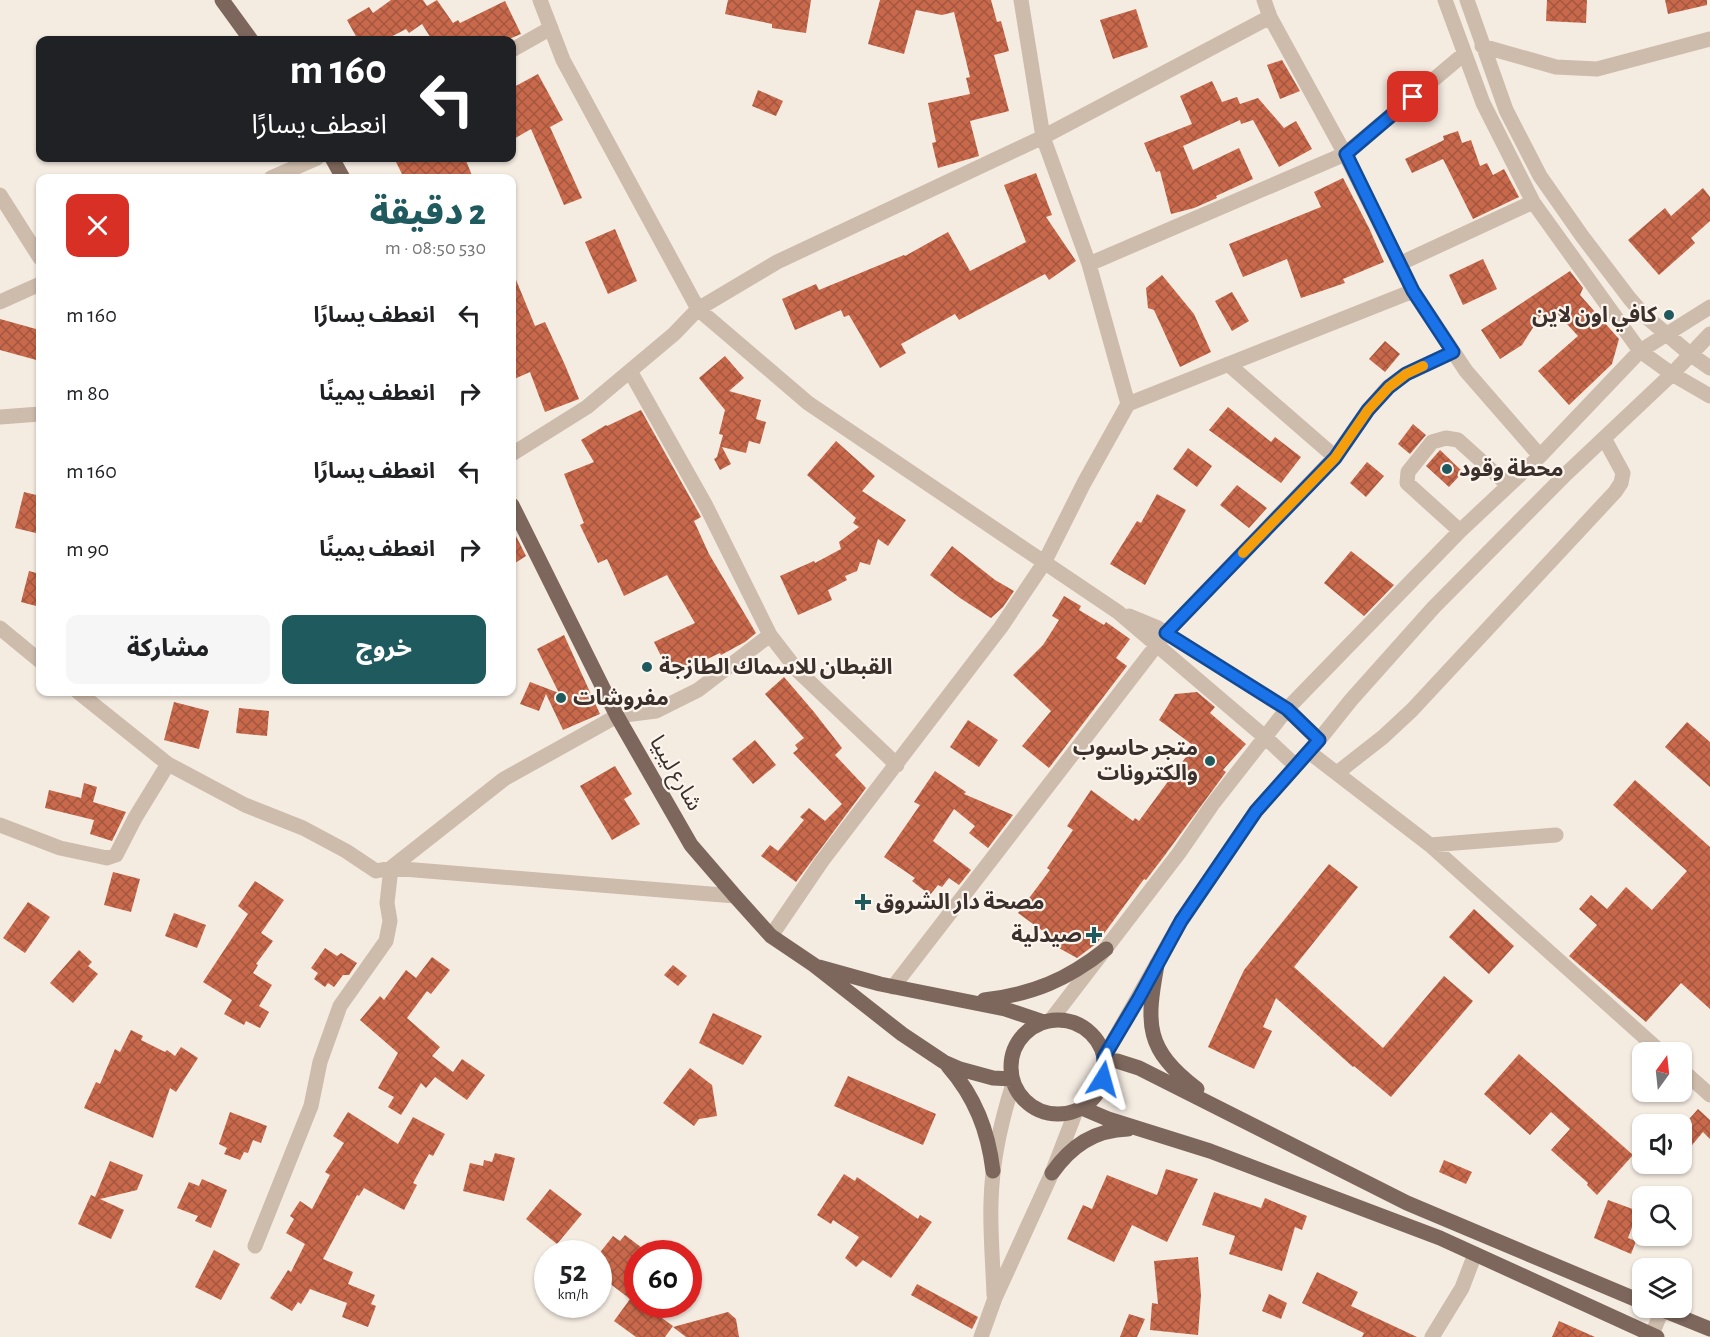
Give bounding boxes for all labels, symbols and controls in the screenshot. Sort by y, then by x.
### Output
text: 160 m [289,49,387,91]
icon: left [408,60,486,138]
pin [1387,71,1438,122]
icon: arrive [1396,80,1429,113]
text: انعطف يسارًا [251,111,387,138]
button: close [66,194,129,257]
text: 2 دقيقة [370,195,486,231]
text: 530 m · 08:50 [385,238,486,258]
icon: left [453,299,486,332]
place label: كافي اون لاين [1532,303,1658,332]
text: 160 m [66,304,117,326]
text: انعطف يسارًا [313,304,435,326]
marker: كافي اون لاين [1662,308,1676,322]
icon: right [453,377,486,410]
text: 80 m [66,382,109,404]
text: انعطف يمينًا [319,382,435,404]
icon: left [453,455,486,488]
place label: محطة وقود [1459,457,1563,481]
text: 160 m [66,460,117,482]
text: انعطف يسارًا [313,460,435,482]
marker: محطة وقود [1440,462,1454,476]
icon: right [453,533,486,566]
text: 90 m [66,538,109,560]
text: انعطف يمينًا [319,538,435,560]
button: مشاركة [66,615,270,684]
button: خروج [282,615,486,684]
place label: القبطان للاسماك الطازجة [659,655,892,680]
marker: القبطان للاسماك الطازجة [640,660,654,674]
place label: مفروشات [573,687,669,710]
marker: مفروشات [554,691,568,705]
street label: شارع ليبيا [641,732,706,817]
place label: متجر حاسوب والكترونات [1073,737,1198,785]
marker: متجر حاسوب والكترونات [1203,754,1217,768]
place label: مصحة دار الشروق [876,890,1045,915]
marker: مصحة دار الشروق [854,893,872,911]
place label: صيدلية [1011,923,1082,947]
marker: صيدلية [1087,928,1101,942]
north arrow [1632,1042,1692,1102]
map controls [1632,1042,1692,1318]
position arrow [1071,1047,1135,1111]
button: sound [1632,1114,1692,1174]
button: search [1632,1186,1692,1246]
speed limit sign: 60 [624,1240,702,1318]
text: 52 [559,1257,587,1287]
button: layers [1632,1258,1692,1318]
text: km/h [558,1287,588,1302]

